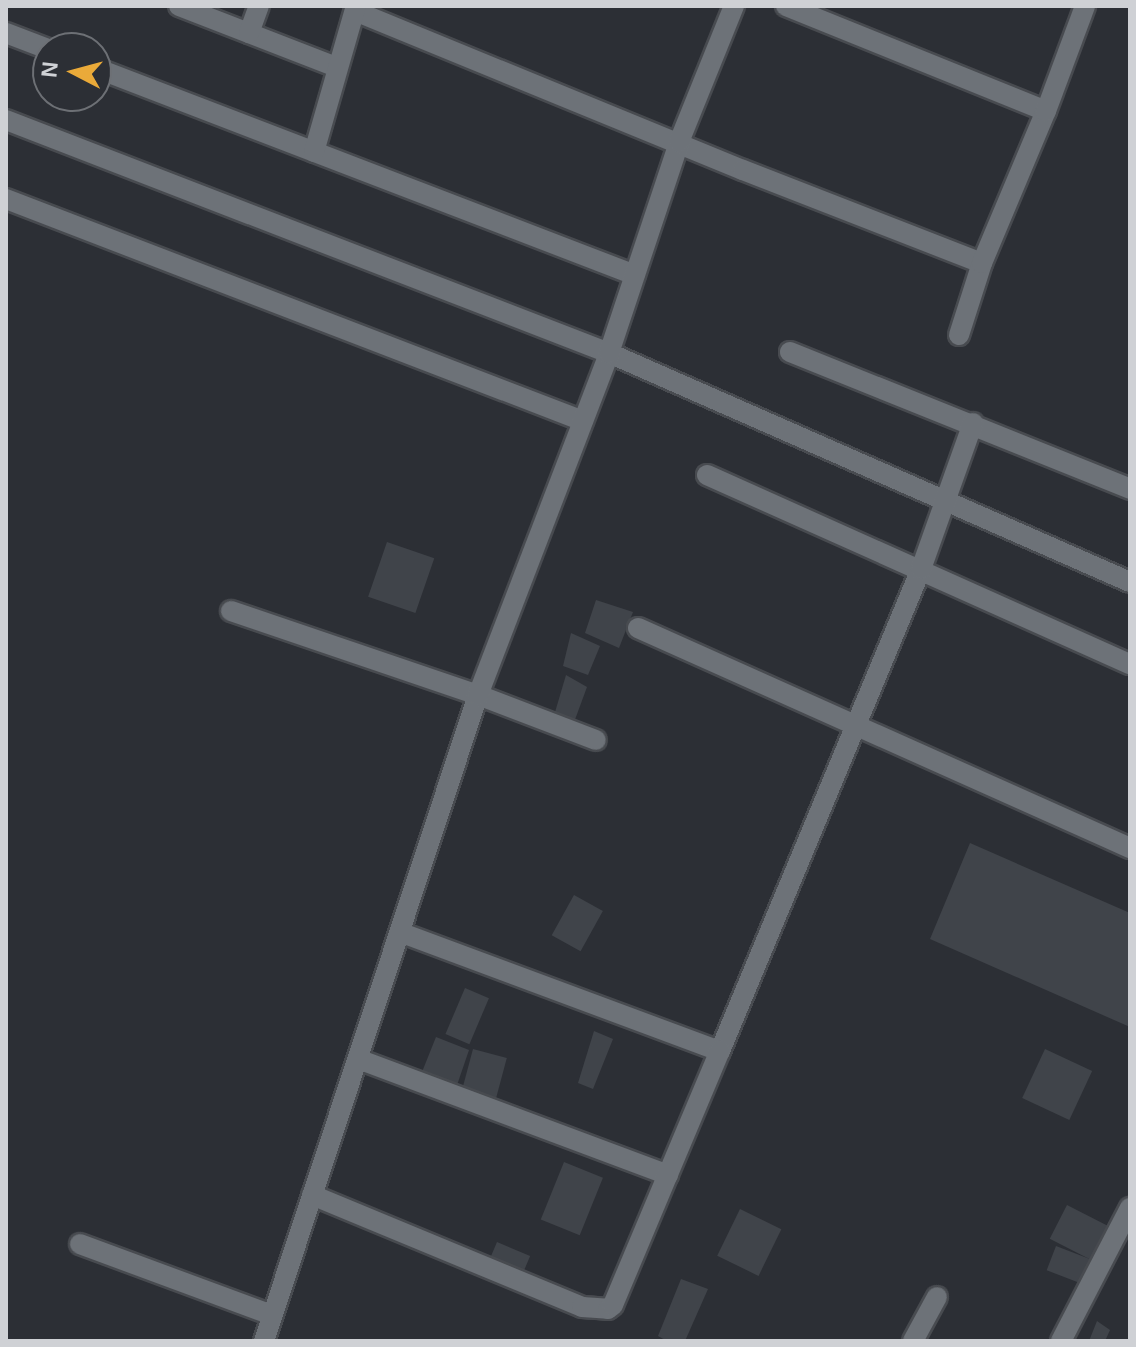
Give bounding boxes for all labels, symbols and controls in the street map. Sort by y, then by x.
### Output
north arrow [32,32,112,112]
text: N [36,60,63,79]

